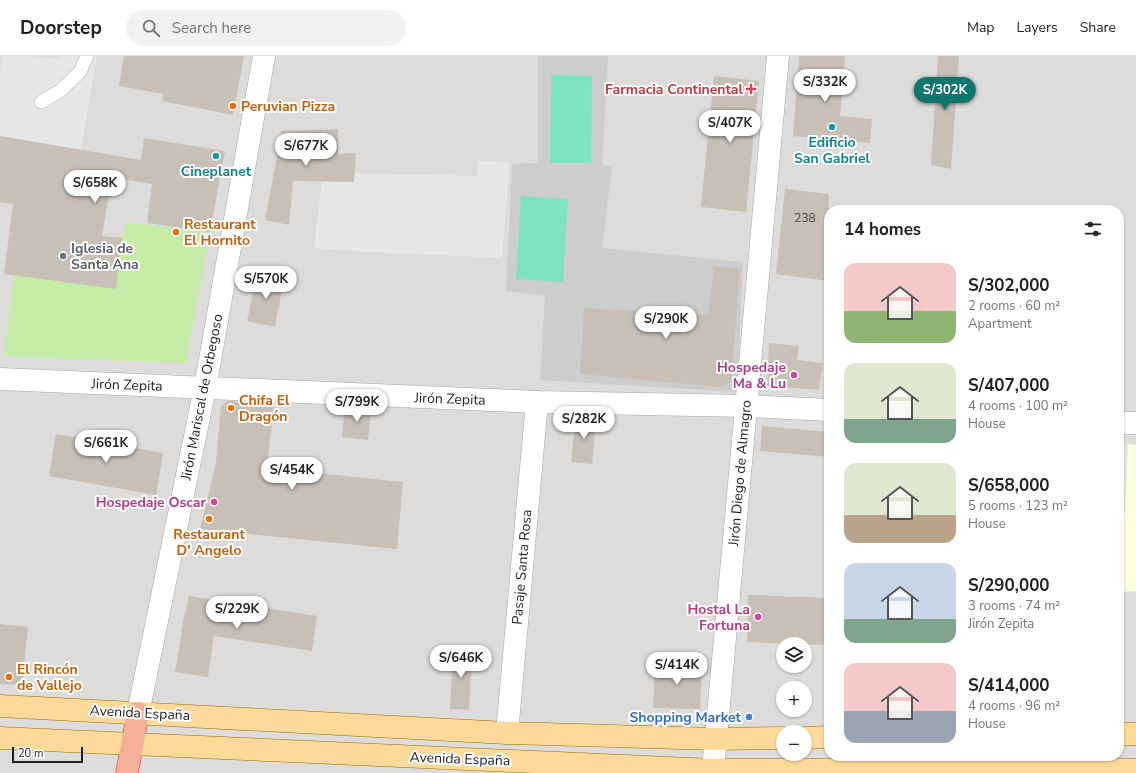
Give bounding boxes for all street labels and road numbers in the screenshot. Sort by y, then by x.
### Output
street label: Jirón Mariscal de Orbegoso [176,312,227,483]
street label: Jirón Zepita [90,374,163,396]
street label: Jirón Zepita [413,388,486,410]
street label: Jirón Diego de Almagro [724,399,756,548]
street label: Pasaje Santa Rosa [508,509,536,625]
street label: Avenida España [89,701,191,725]
street label: Avenida España [409,748,511,770]

